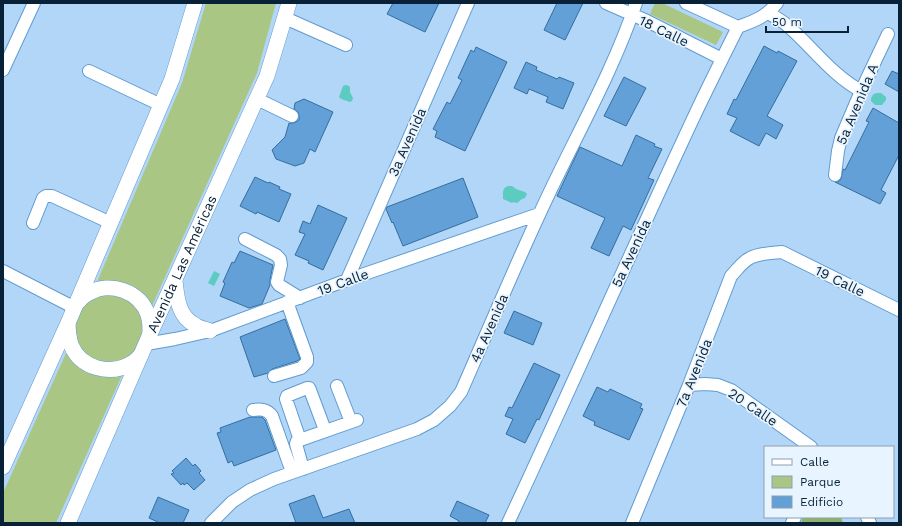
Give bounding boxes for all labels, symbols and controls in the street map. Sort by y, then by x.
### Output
scale bar [766,8,848,34]
street label: 18 Calle [637,12,691,50]
text: 50 m [772,15,802,29]
street label: 5a Avenida A [833,61,881,147]
street label: 3a Avenida [385,105,429,179]
street label: Avenida Las Américas [144,193,220,335]
street label: 5a Avenida [608,216,654,290]
street label: 19 Calle [813,262,867,300]
street label: 19 Calle [315,265,371,299]
street label: 4a Avenida [467,291,511,365]
street label: 7a Avenida [673,336,715,410]
street label: 20 Calle [725,385,781,429]
legend [764,446,894,518]
text: Calle [800,455,829,469]
text: Parque [800,475,841,489]
text: Edificio [800,495,843,509]

